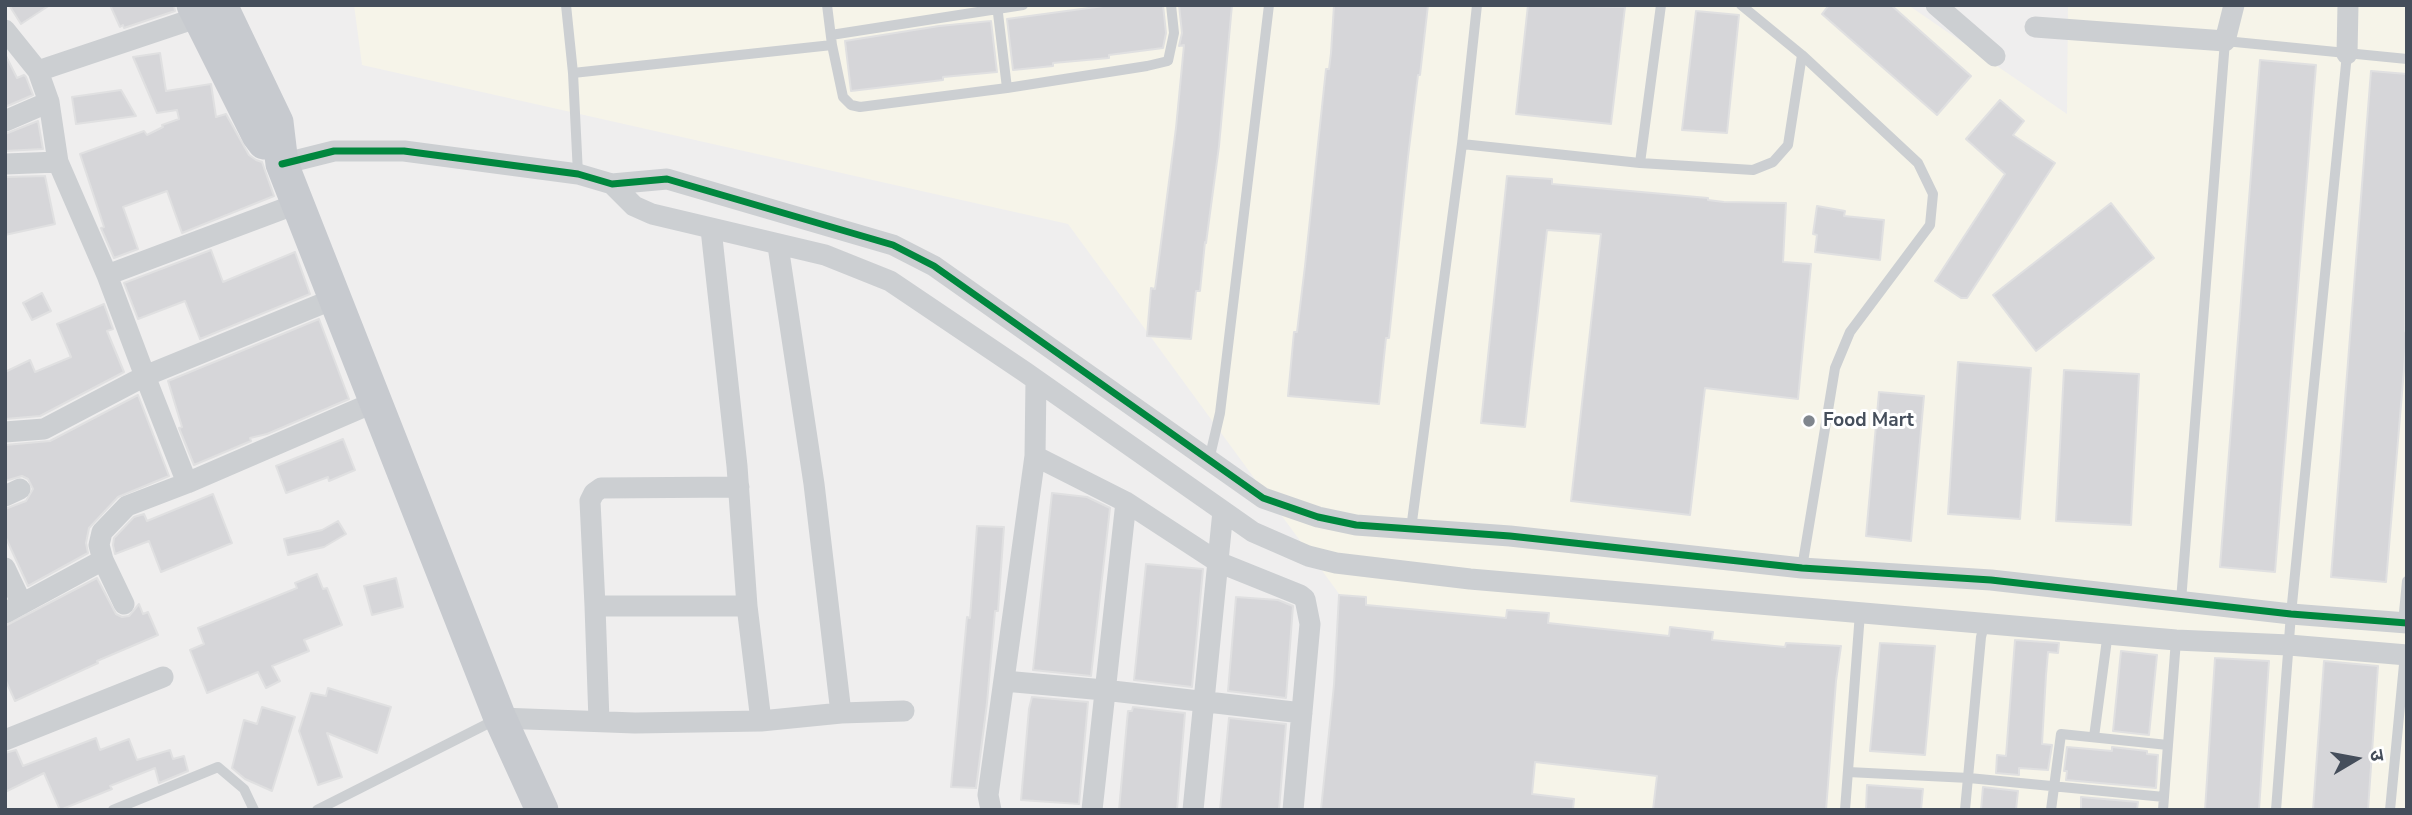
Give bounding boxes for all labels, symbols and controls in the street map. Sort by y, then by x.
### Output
place label: Food Mart [1823,410,1914,432]
marker: Food Mart [1801,413,1817,429]
north arrow [2321,724,2391,794]
text: उ [2363,748,2390,763]

